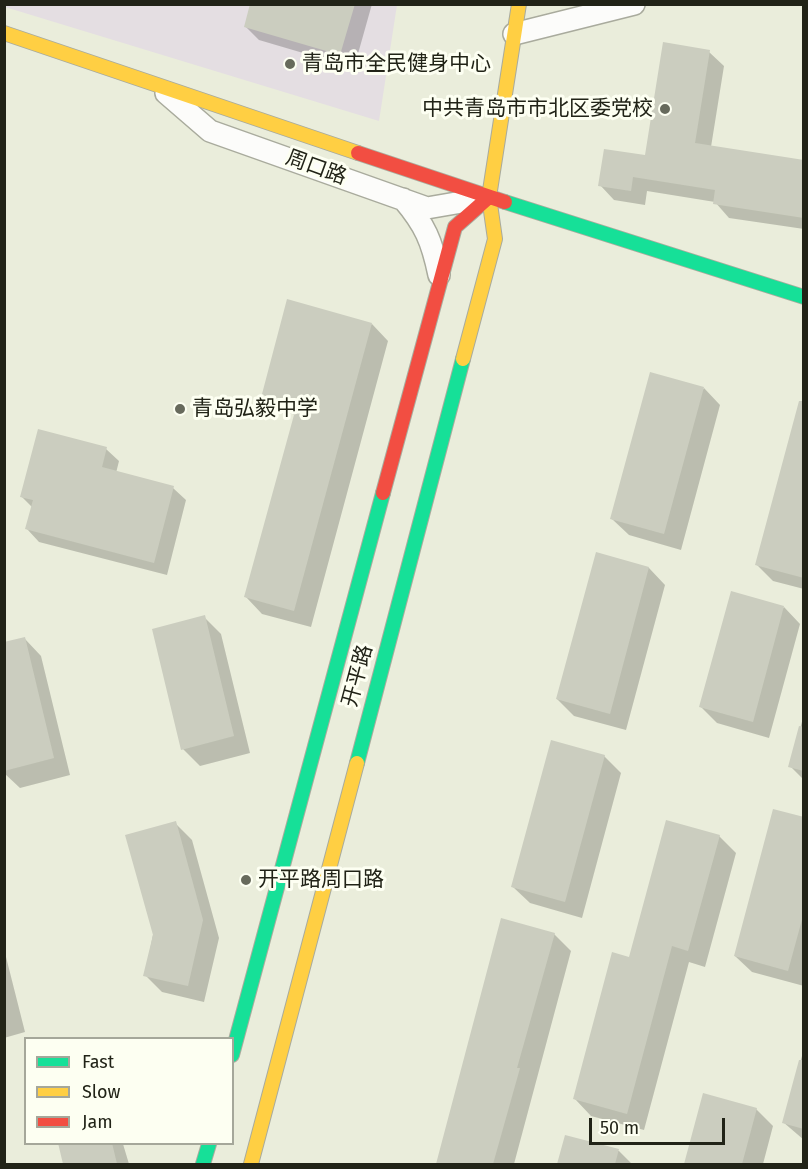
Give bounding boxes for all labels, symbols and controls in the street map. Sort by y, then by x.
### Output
place label: 青岛市全民健身中心 [302,51,491,77]
marker: 青岛市全民健身中心 [283,57,297,71]
place label: 中共青岛市市北区委党校 [422,96,653,122]
marker: 中共青岛市市北区委党校 [658,102,672,116]
street label: 周口路 [282,145,350,191]
place label: 青岛弘毅中学 [192,396,318,422]
marker: 青岛弘毅中学 [173,402,187,416]
street label: 开平路 [338,642,378,710]
place label: 开平路周口路 [258,867,384,893]
marker: 开平路周口路 [239,873,253,887]
legend [24,1037,234,1145]
text: Fast [82,1051,114,1073]
text: Slow [82,1081,120,1103]
scale bar [592,1106,728,1144]
text: Jam [82,1111,113,1133]
text: 50 m [600,1117,639,1139]

